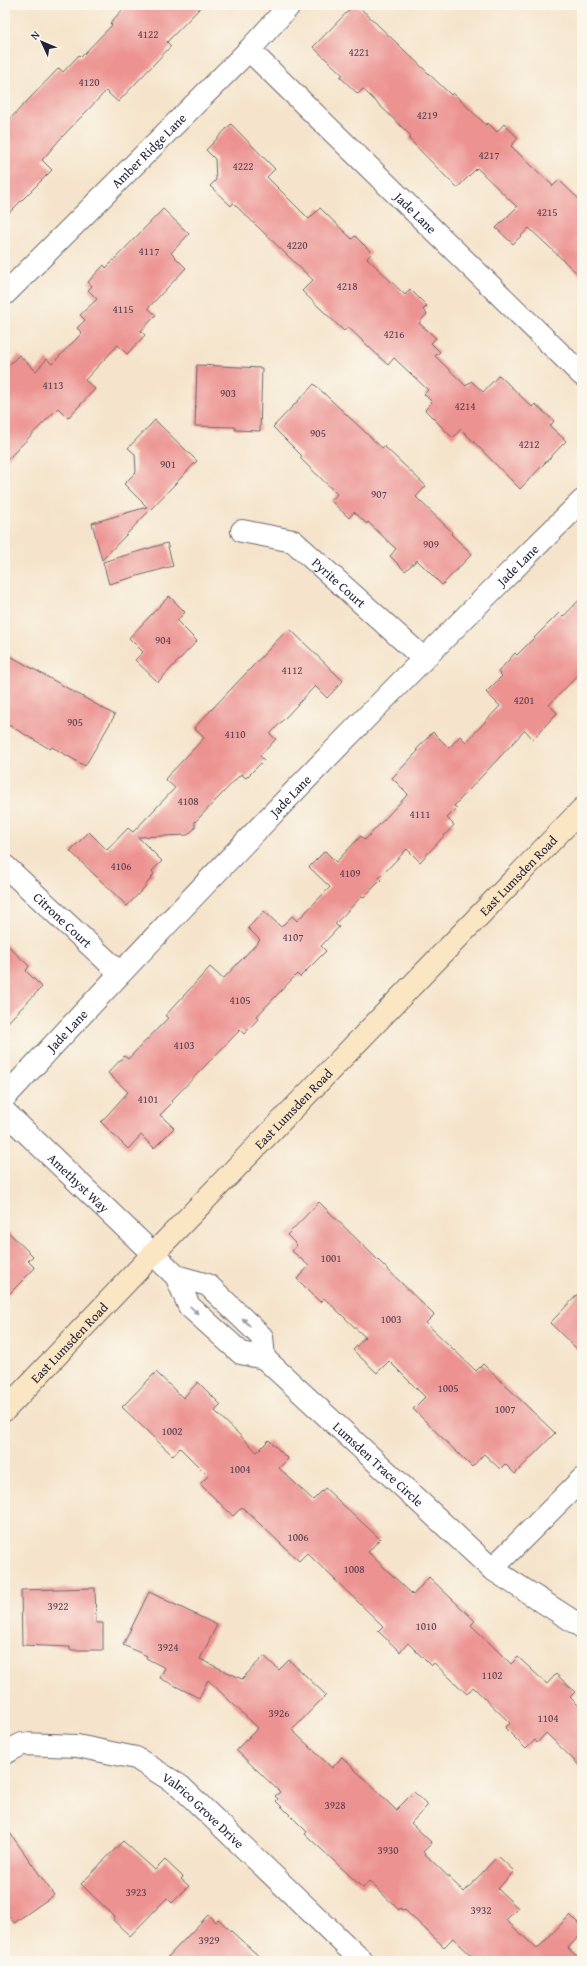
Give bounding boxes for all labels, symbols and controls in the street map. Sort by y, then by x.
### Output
north arrow [22,22,62,62]
text: N [26,26,44,43]
house number: 4122 [137,26,159,42]
house number: 4221 [348,44,370,60]
house number: 4120 [78,74,100,90]
house number: 4219 [416,107,438,123]
street label: Amber Ridge Lane [107,109,191,193]
house number: 4217 [478,147,500,163]
house number: 4222 [232,158,254,174]
street label: Jade Lane [389,187,441,238]
house number: 4215 [536,204,558,220]
house number: 4220 [286,237,308,253]
house number: 4117 [138,243,160,259]
house number: 4218 [336,278,358,294]
house number: 4115 [112,301,134,317]
house number: 4216 [383,326,405,342]
house number: 4113 [42,377,64,393]
house number: 903 [220,385,236,401]
house number: 4214 [454,398,476,414]
house number: 905 [310,425,326,441]
house number: 4212 [518,436,540,452]
house number: 901 [160,456,176,472]
house number: 907 [371,486,387,502]
house number: 909 [423,536,439,552]
street label: Jade Lane [491,540,543,592]
street label: Pyrite Court [308,553,370,613]
house number: 904 [155,632,171,648]
house number: 4112 [281,662,303,678]
house number: 4201 [513,692,535,708]
house number: 905 [67,714,83,730]
house number: 4110 [224,726,246,742]
street label: Jade Lane [264,771,316,823]
house number: 4108 [177,793,199,809]
house number: 4111 [409,806,431,822]
street label: East Lumsden Road [475,831,562,920]
house number: 4106 [110,858,132,874]
house number: 4109 [339,865,361,881]
street label: Citrone Court [29,888,96,953]
house number: 4107 [282,929,304,945]
house number: 4105 [229,992,251,1008]
street label: Jade Lane [41,1005,92,1058]
house number: 4103 [173,1037,195,1053]
street label: East Lumsden Road [250,1065,337,1153]
house number: 4101 [137,1091,159,1107]
street label: Amethyst Way [43,1149,114,1217]
house number: 1001 [320,1250,342,1266]
street label: East Lumsden Road [26,1298,112,1388]
one-way arrow [189,1306,199,1315]
house number: 1003 [380,1311,402,1327]
one-way arrow [241,1317,251,1327]
house number: 1005 [437,1380,459,1396]
house number: 1007 [494,1401,516,1417]
street label: Lumsden Trace Circle [329,1418,428,1511]
house number: 1002 [161,1423,183,1439]
house number: 1004 [229,1461,251,1477]
house number: 1006 [287,1529,309,1545]
house number: 1008 [343,1561,365,1577]
house number: 3922 [47,1598,69,1614]
house number: 1010 [415,1618,437,1634]
house number: 3924 [157,1639,179,1655]
house number: 1102 [481,1667,503,1683]
house number: 3926 [268,1705,290,1721]
house number: 1104 [537,1710,559,1726]
street label: Valrico Grove Drive [158,1768,248,1853]
house number: 3928 [324,1797,346,1813]
house number: 3930 [377,1842,399,1858]
house number: 3923 [125,1884,147,1900]
house number: 3932 [470,1902,492,1918]
house number: 3929 [198,1932,220,1948]

